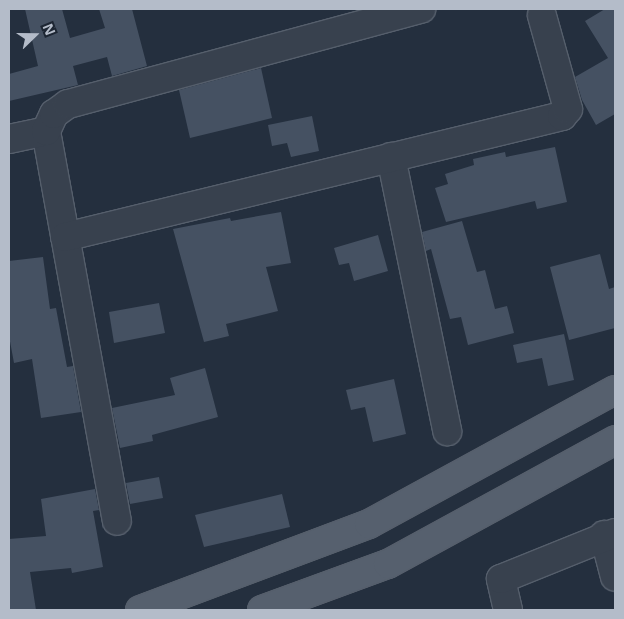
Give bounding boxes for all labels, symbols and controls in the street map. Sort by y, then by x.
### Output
north arrow [10,10,60,60]
text: N [38,20,60,38]

